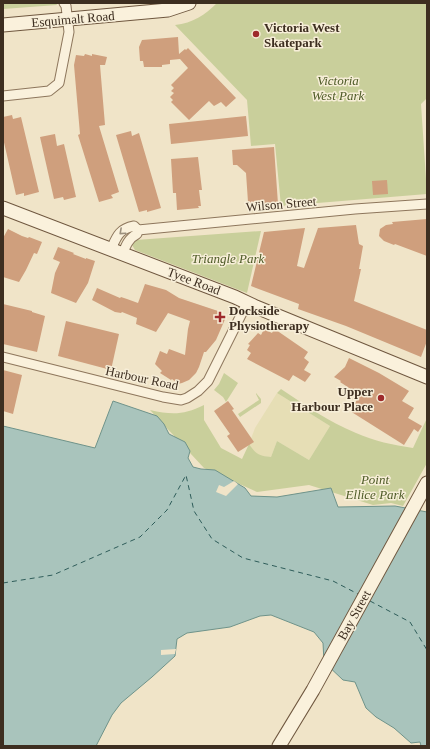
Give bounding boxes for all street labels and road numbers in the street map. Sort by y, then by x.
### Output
street label: Esquimalt Road [31,8,116,30]
street label: Wilson Street [245,193,317,215]
street label: Tyee Road [165,264,223,298]
street label: Harbour Road [104,363,180,393]
street label: Bay Street [334,587,374,642]

